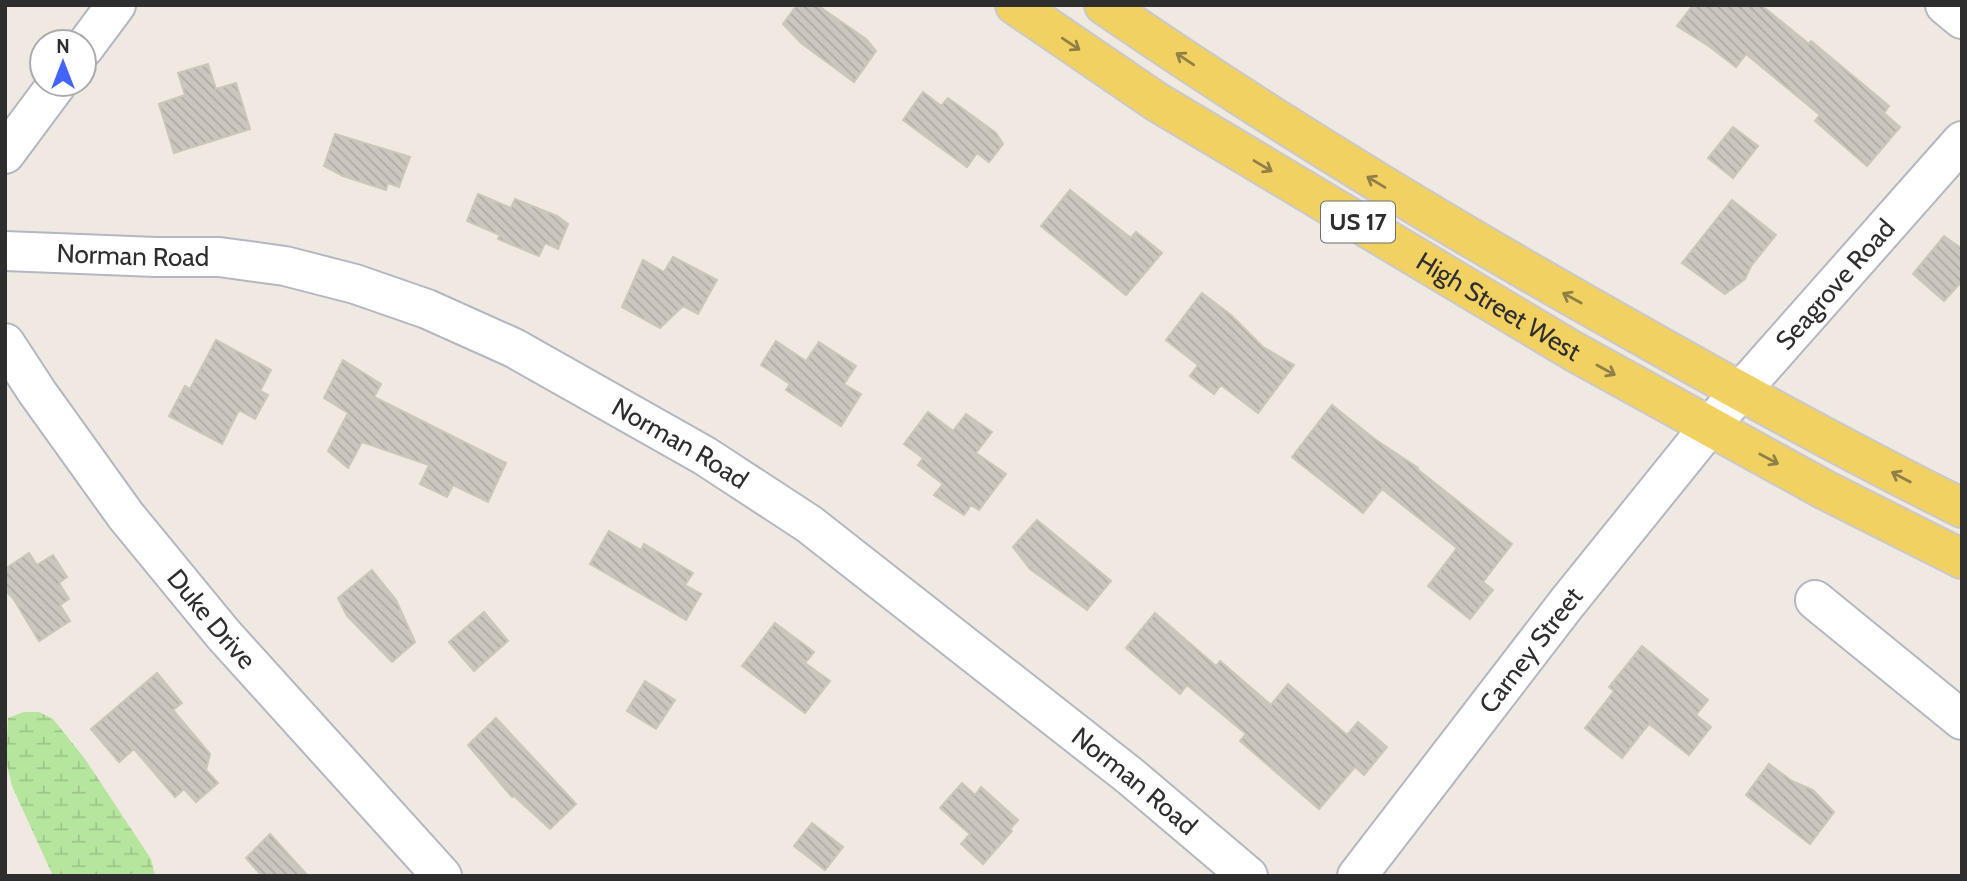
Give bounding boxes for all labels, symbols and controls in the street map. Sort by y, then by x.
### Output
north arrow [28,28,98,98]
text: N [56,35,70,58]
one-way arrow [1061,37,1080,51]
one-way arrow [1176,52,1195,66]
one-way arrow [1252,159,1272,173]
one-way arrow [1367,175,1387,189]
road number: US 17 [1321,202,1395,243]
street label: Seagrove Road [1769,212,1902,356]
street label: Norman Road [56,237,209,273]
street label: High Street West [1411,245,1586,368]
one-way arrow [1563,290,1583,304]
one-way arrow [1595,363,1616,377]
street label: Norman Road [606,391,754,496]
one-way arrow [1758,452,1778,466]
one-way arrow [1891,470,1912,483]
street label: Duke Drive [160,563,263,676]
street label: Carney Street [1472,581,1589,719]
street label: Norman Road [1065,720,1204,842]

